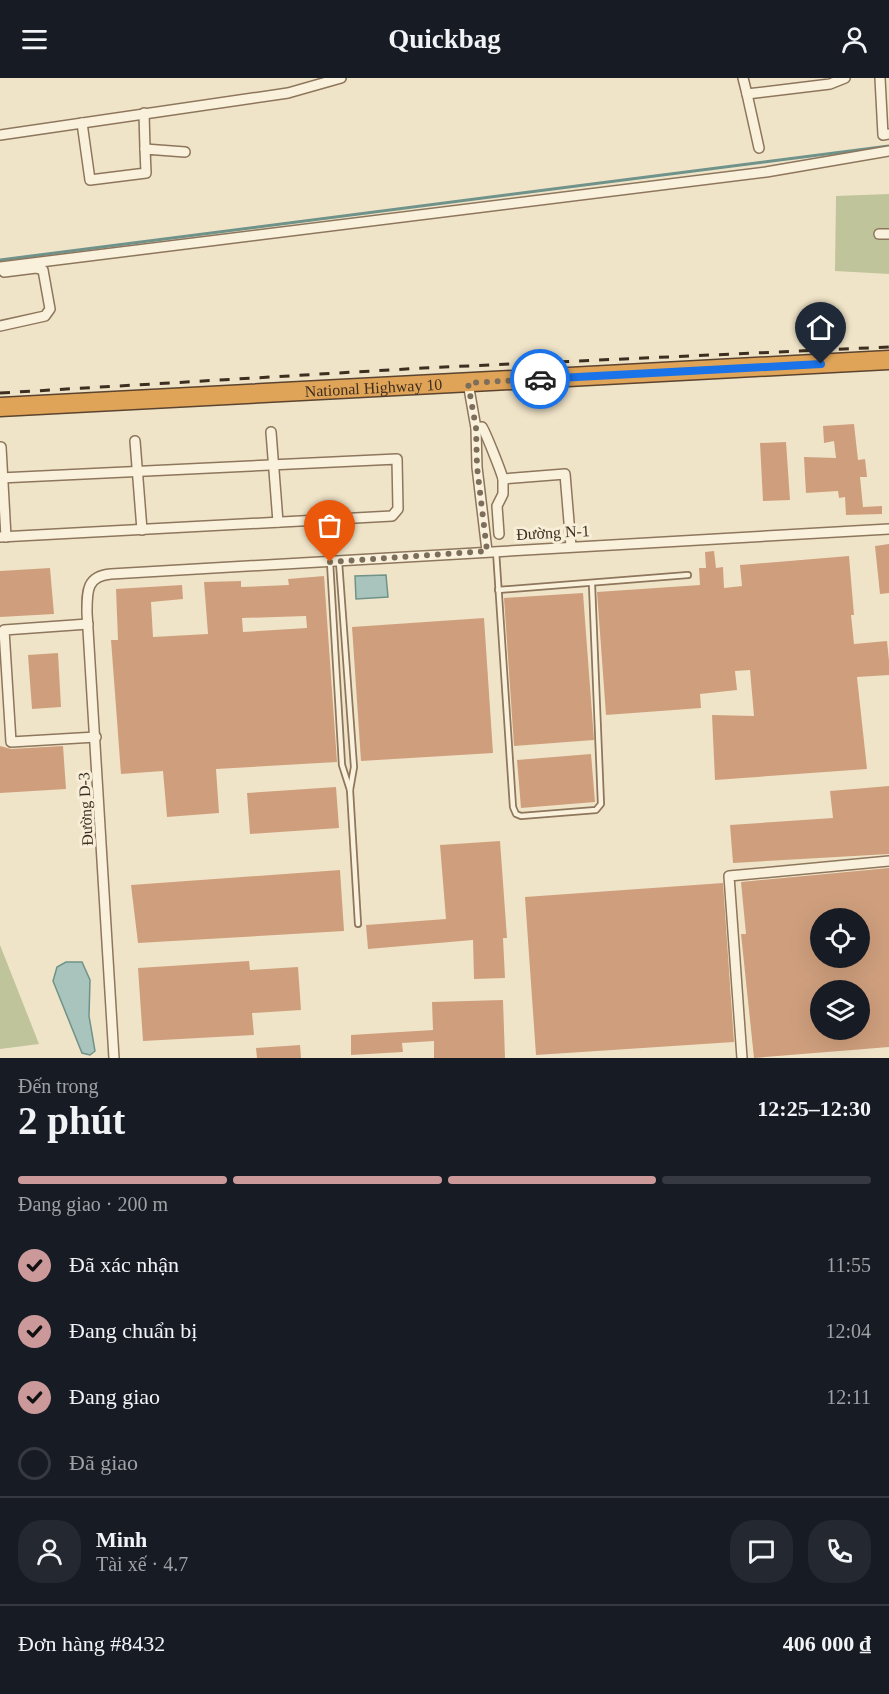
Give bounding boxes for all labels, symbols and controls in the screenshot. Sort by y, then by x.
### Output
icon: menu [18,23,51,56]
icon: person [838,23,871,56]
text: Quickbag [388,24,501,54]
pin [795,302,846,364]
icon: home [804,311,837,344]
courier [510,349,570,409]
icon: car [524,363,557,396]
street label: National Highway 10 [304,376,443,400]
pin [304,500,355,562]
icon: bag [313,509,346,542]
street label: Đường N-1 [516,522,590,544]
street label: Đường D-3 [75,772,97,846]
map controls [810,908,870,1040]
button: locate [810,908,870,968]
button: layers [810,980,870,1040]
text: Đến trong [18,1075,99,1097]
text: 12:25–12:30 [757,1096,871,1121]
text: 2 phút [18,1099,125,1142]
text: Đang giao · 200 m [18,1193,168,1215]
icon: check [18,1249,51,1282]
text: Đã xác nhận [69,1252,179,1277]
text: 11:55 [826,1254,871,1276]
icon: check [18,1315,51,1348]
text: Đang chuẩn bị [69,1318,197,1343]
text: 12:04 [825,1320,871,1342]
icon: check [18,1381,51,1414]
text: Đang giao [69,1384,160,1409]
text: 12:11 [826,1386,871,1408]
text: Đã giao [69,1450,138,1475]
button: person [18,1520,81,1583]
button: chat [730,1520,793,1583]
button: phone [808,1520,871,1583]
text: Minh [96,1527,147,1552]
text: Tài xế · 4.7 [96,1553,188,1575]
text: Đơn hàng #8432 [18,1631,165,1656]
text: 406 000 ₫ [783,1631,871,1656]

